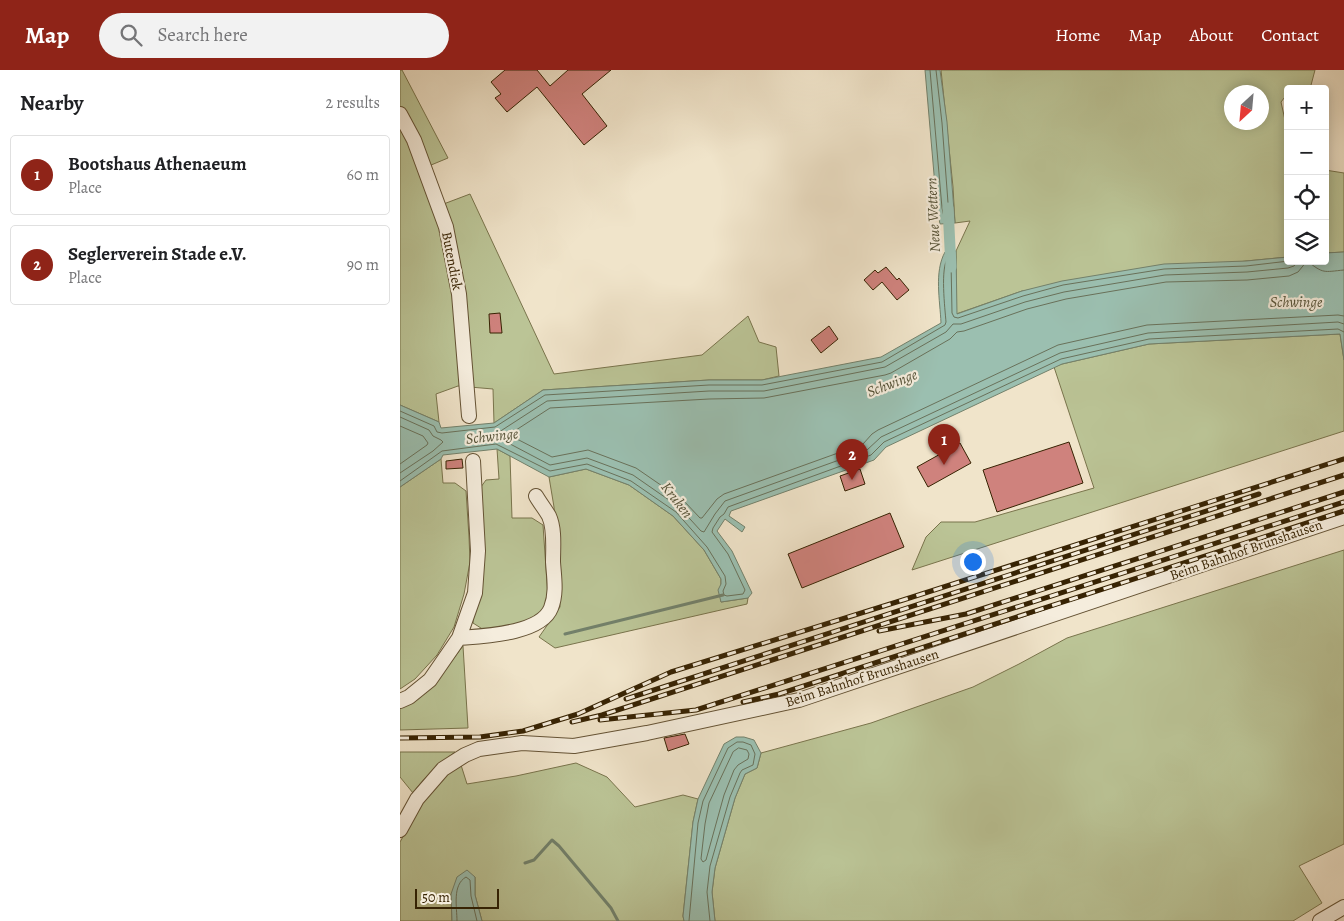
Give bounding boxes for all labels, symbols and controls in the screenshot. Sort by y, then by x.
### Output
search box [99,13,449,58]
text: Map [25,19,69,51]
icon: search [117,21,145,49]
text: Search here [157,22,248,48]
text: Home [1055,23,1100,47]
text: Map [1128,23,1161,47]
text: About [1189,23,1233,47]
text: Contact [1261,23,1319,47]
north arrow [1224,85,1269,130]
map controls [1284,85,1329,265]
button: + [1284,85,1329,130]
text: Nearby [20,89,83,117]
text: 2 results [325,92,380,114]
button: − [1284,130,1329,175]
text: Bootshaus Athenaeum [68,151,247,177]
text: 1 [34,164,40,186]
text: 60 m [347,164,379,186]
button: locate [1284,175,1329,220]
text: Place [68,177,102,199]
water label: Neue Wettern [921,177,945,253]
button: layers [1284,220,1329,265]
street label: Butendiek [437,230,467,292]
text: Seglerverein Stade e.V. [68,241,247,267]
text: 2 [33,254,41,276]
text: 90 m [347,254,379,276]
text: Place [68,267,102,289]
water label: Schwinge [1270,292,1323,312]
water label: Schwinge [864,364,921,402]
water label: Schwinge [465,423,520,449]
pin: 1 [928,424,960,465]
pin: 2 [836,439,868,480]
water label: Kruken [657,478,697,522]
street label: Beim Bahnhof Brunshausen [1167,515,1325,585]
your location [960,549,986,575]
street label: Beim Bahnhof Brunshausen [783,644,941,712]
scale bar [415,886,499,909]
text: 50 m [422,888,450,907]

